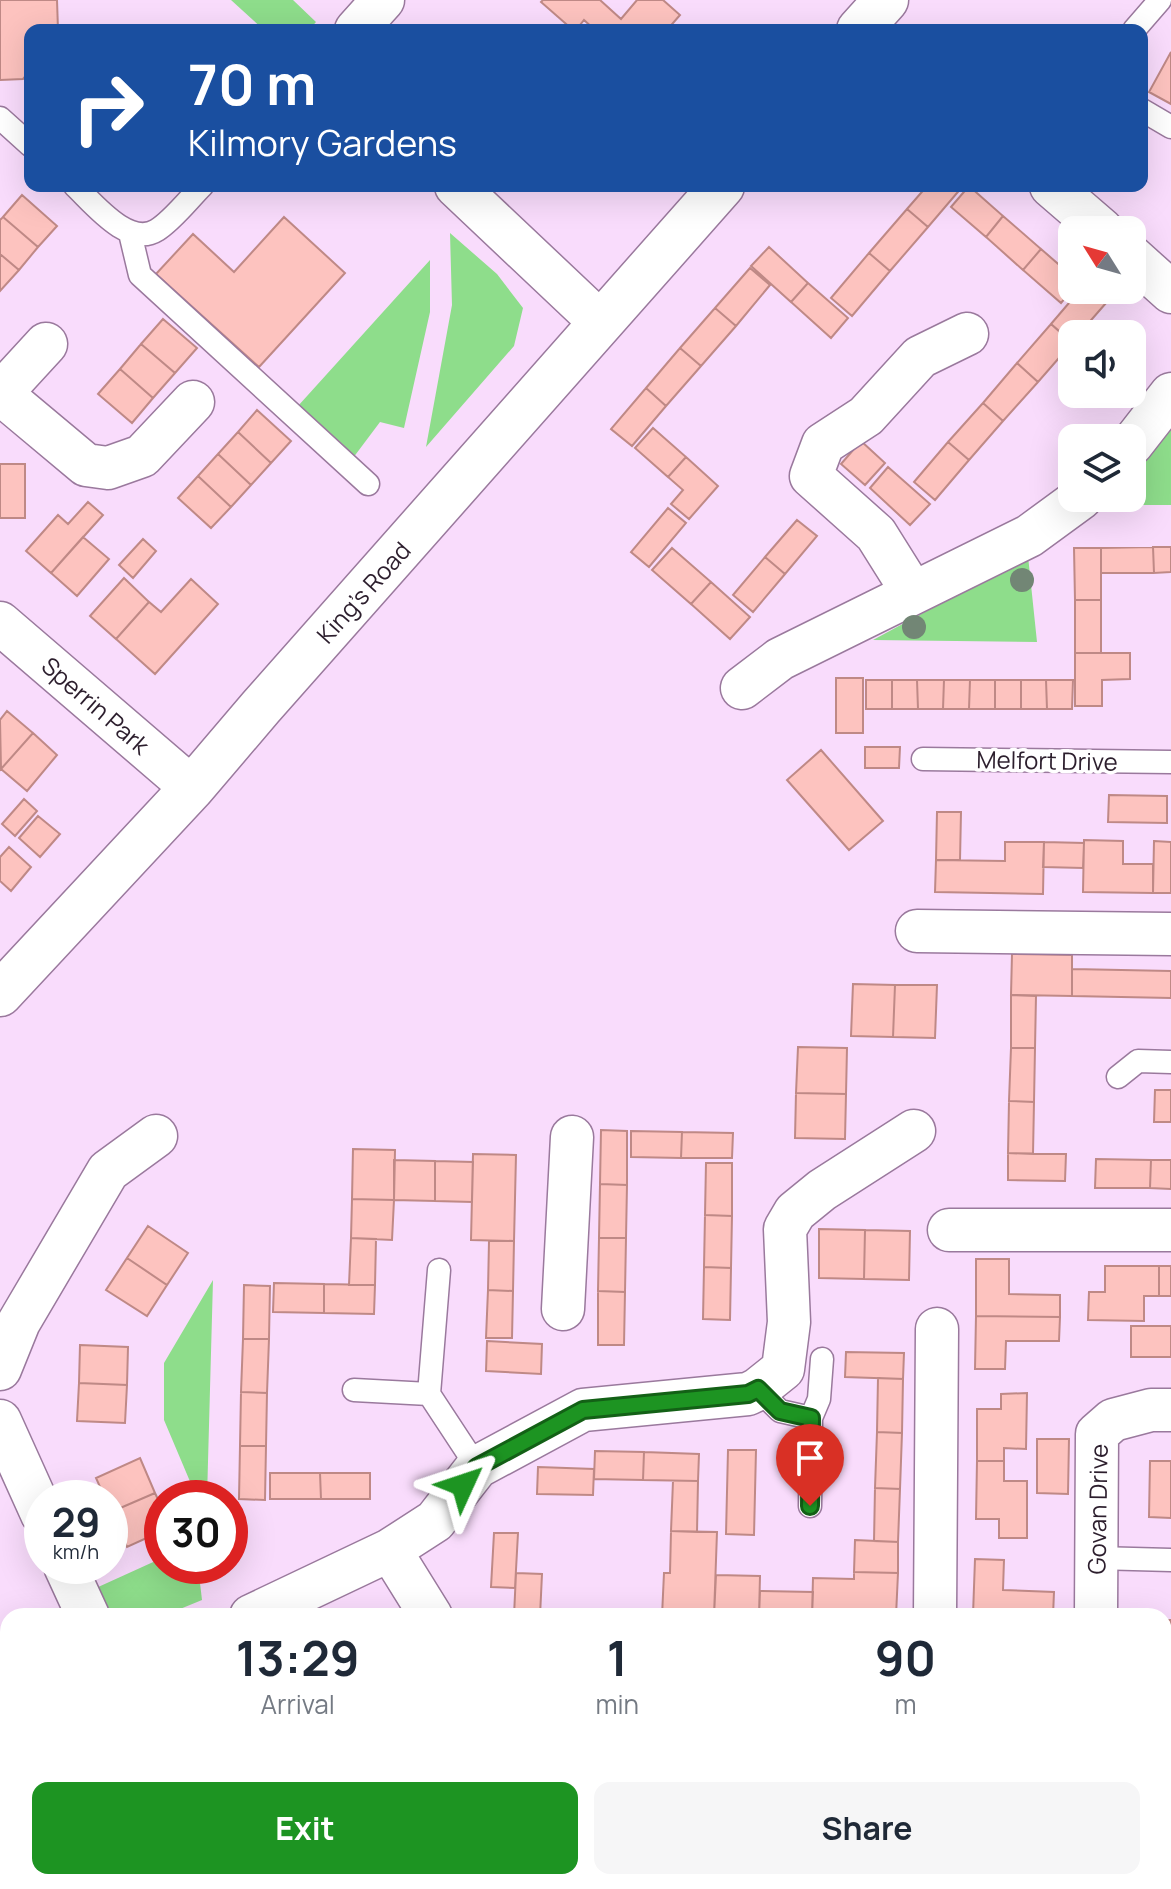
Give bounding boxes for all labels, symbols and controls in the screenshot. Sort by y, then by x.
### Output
text: 70 m [188,45,316,122]
icon: right [56,56,160,160]
text: Kilmory Gardens [188,118,457,167]
north arrow [1058,216,1146,304]
map controls [1058,216,1146,512]
button: sound [1058,320,1146,408]
button: layers [1058,424,1146,512]
street label: King's Road [309,534,417,650]
street label: Sperrin Park [35,649,158,762]
street label: Melfort Drive [976,742,1118,778]
pin [776,1424,844,1506]
icon: arrive [788,1436,832,1480]
position arrow [421,1443,505,1527]
street label: Govan Drive [1079,1443,1115,1575]
speed limit sign: 30 [144,1480,248,1584]
text: 29 [52,1494,100,1549]
text: km/h [53,1538,99,1565]
text: 13:29 [236,1625,360,1690]
text: 1 [607,1625,628,1690]
text: 90 [875,1625,936,1690]
text: Arrival [261,1686,335,1722]
text: min [595,1686,639,1722]
text: m [894,1686,917,1722]
button: Exit [32,1782,578,1874]
button: Share [594,1782,1140,1874]

